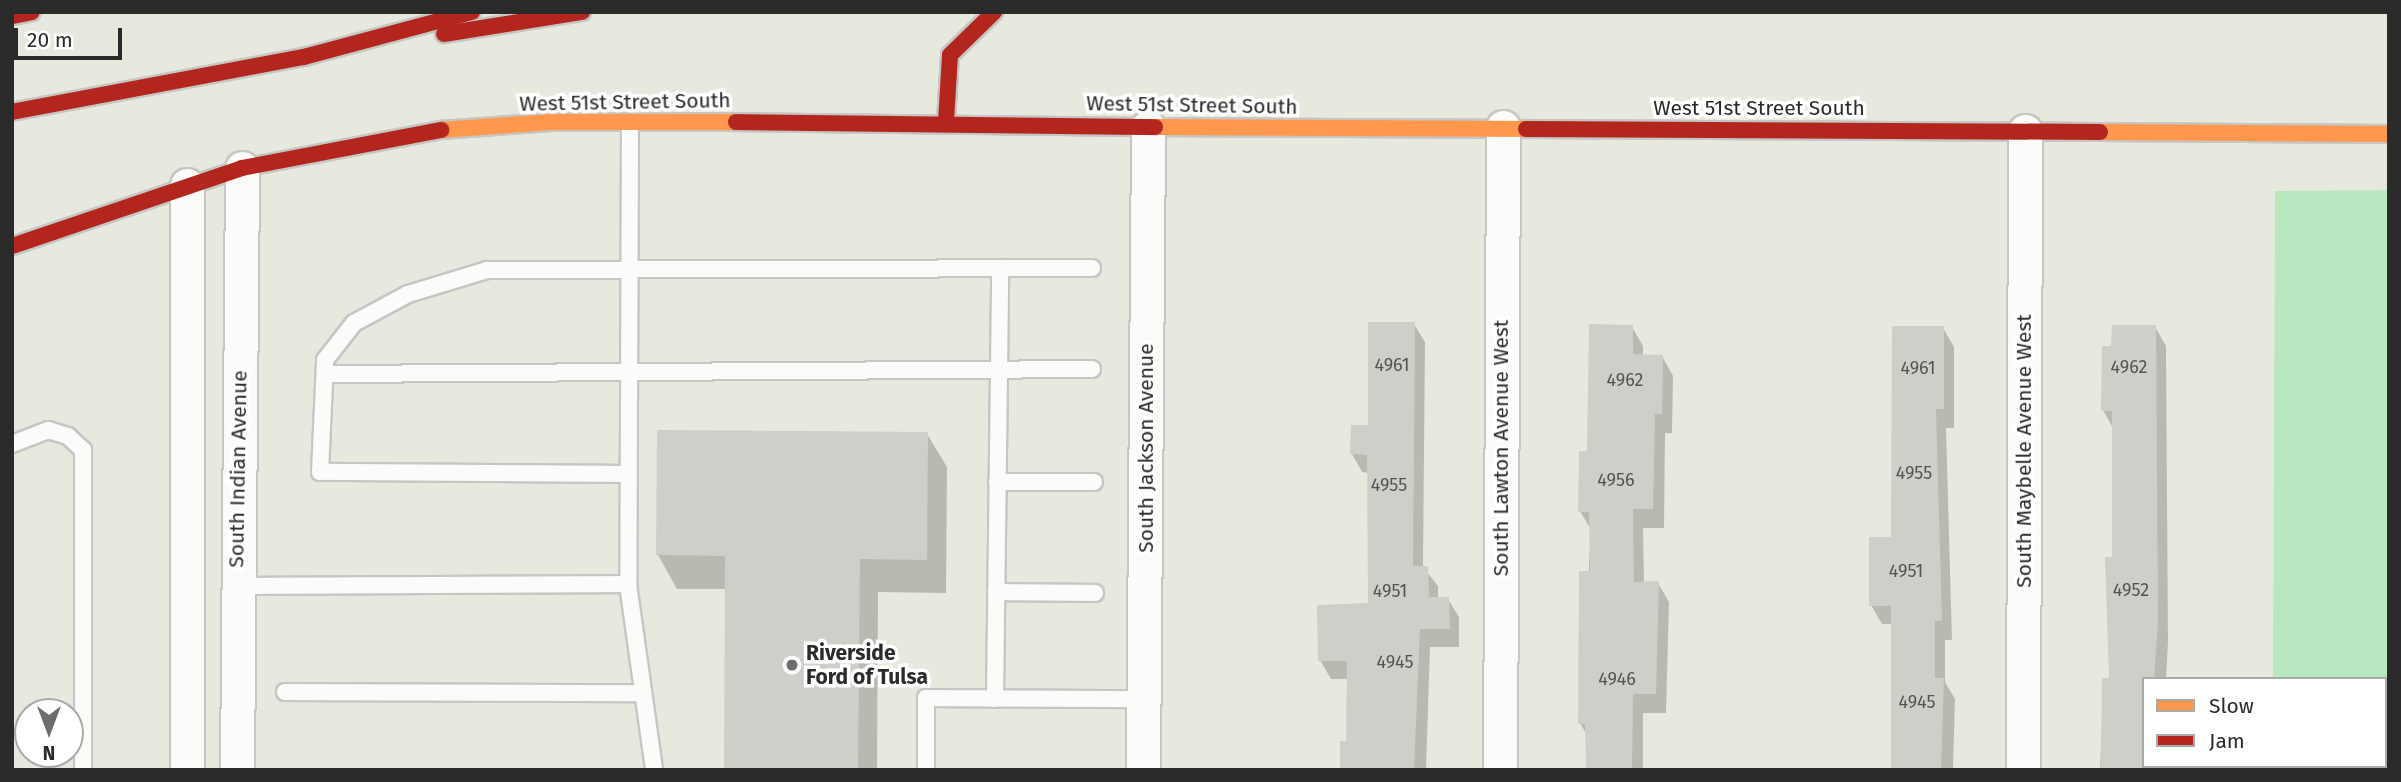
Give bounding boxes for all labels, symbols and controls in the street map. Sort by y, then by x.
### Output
scale bar [18,14,126,58]
text: 20 m [27,27,73,53]
street label: West 51st Street South [519,88,731,116]
street label: West 51st Street South [1086,91,1298,119]
street label: West 51st Street South [1653,95,1865,121]
street label: South Maybelle Avenue West [2011,314,2037,588]
street label: South Lawton Avenue West [1488,320,1514,576]
street label: South Jackson Avenue [1133,343,1159,553]
house number: 4961 [1374,354,1410,376]
house number: 4962 [2111,356,2147,378]
house number: 4961 [1900,357,1936,379]
house number: 4962 [1607,369,1643,391]
street label: South Indian Avenue [224,370,252,568]
house number: 4955 [1896,462,1932,484]
house number: 4956 [1597,469,1635,491]
house number: 4955 [1371,474,1407,496]
house number: 4951 [1889,560,1923,582]
house number: 4952 [2113,579,2149,601]
house number: 4951 [1373,580,1407,602]
place label: Riverside Ford of Tulsa [806,640,928,690]
house number: 4945 [1377,651,1413,673]
marker: Riverside Ford of Tulsa [784,657,800,673]
house number: 4946 [1598,668,1636,690]
legend [2142,677,2387,768]
house number: 4945 [1899,691,1935,713]
text: Slow [2209,693,2254,719]
north arrow [14,698,84,768]
text: Jam [2209,728,2245,754]
text: N [43,741,55,764]

